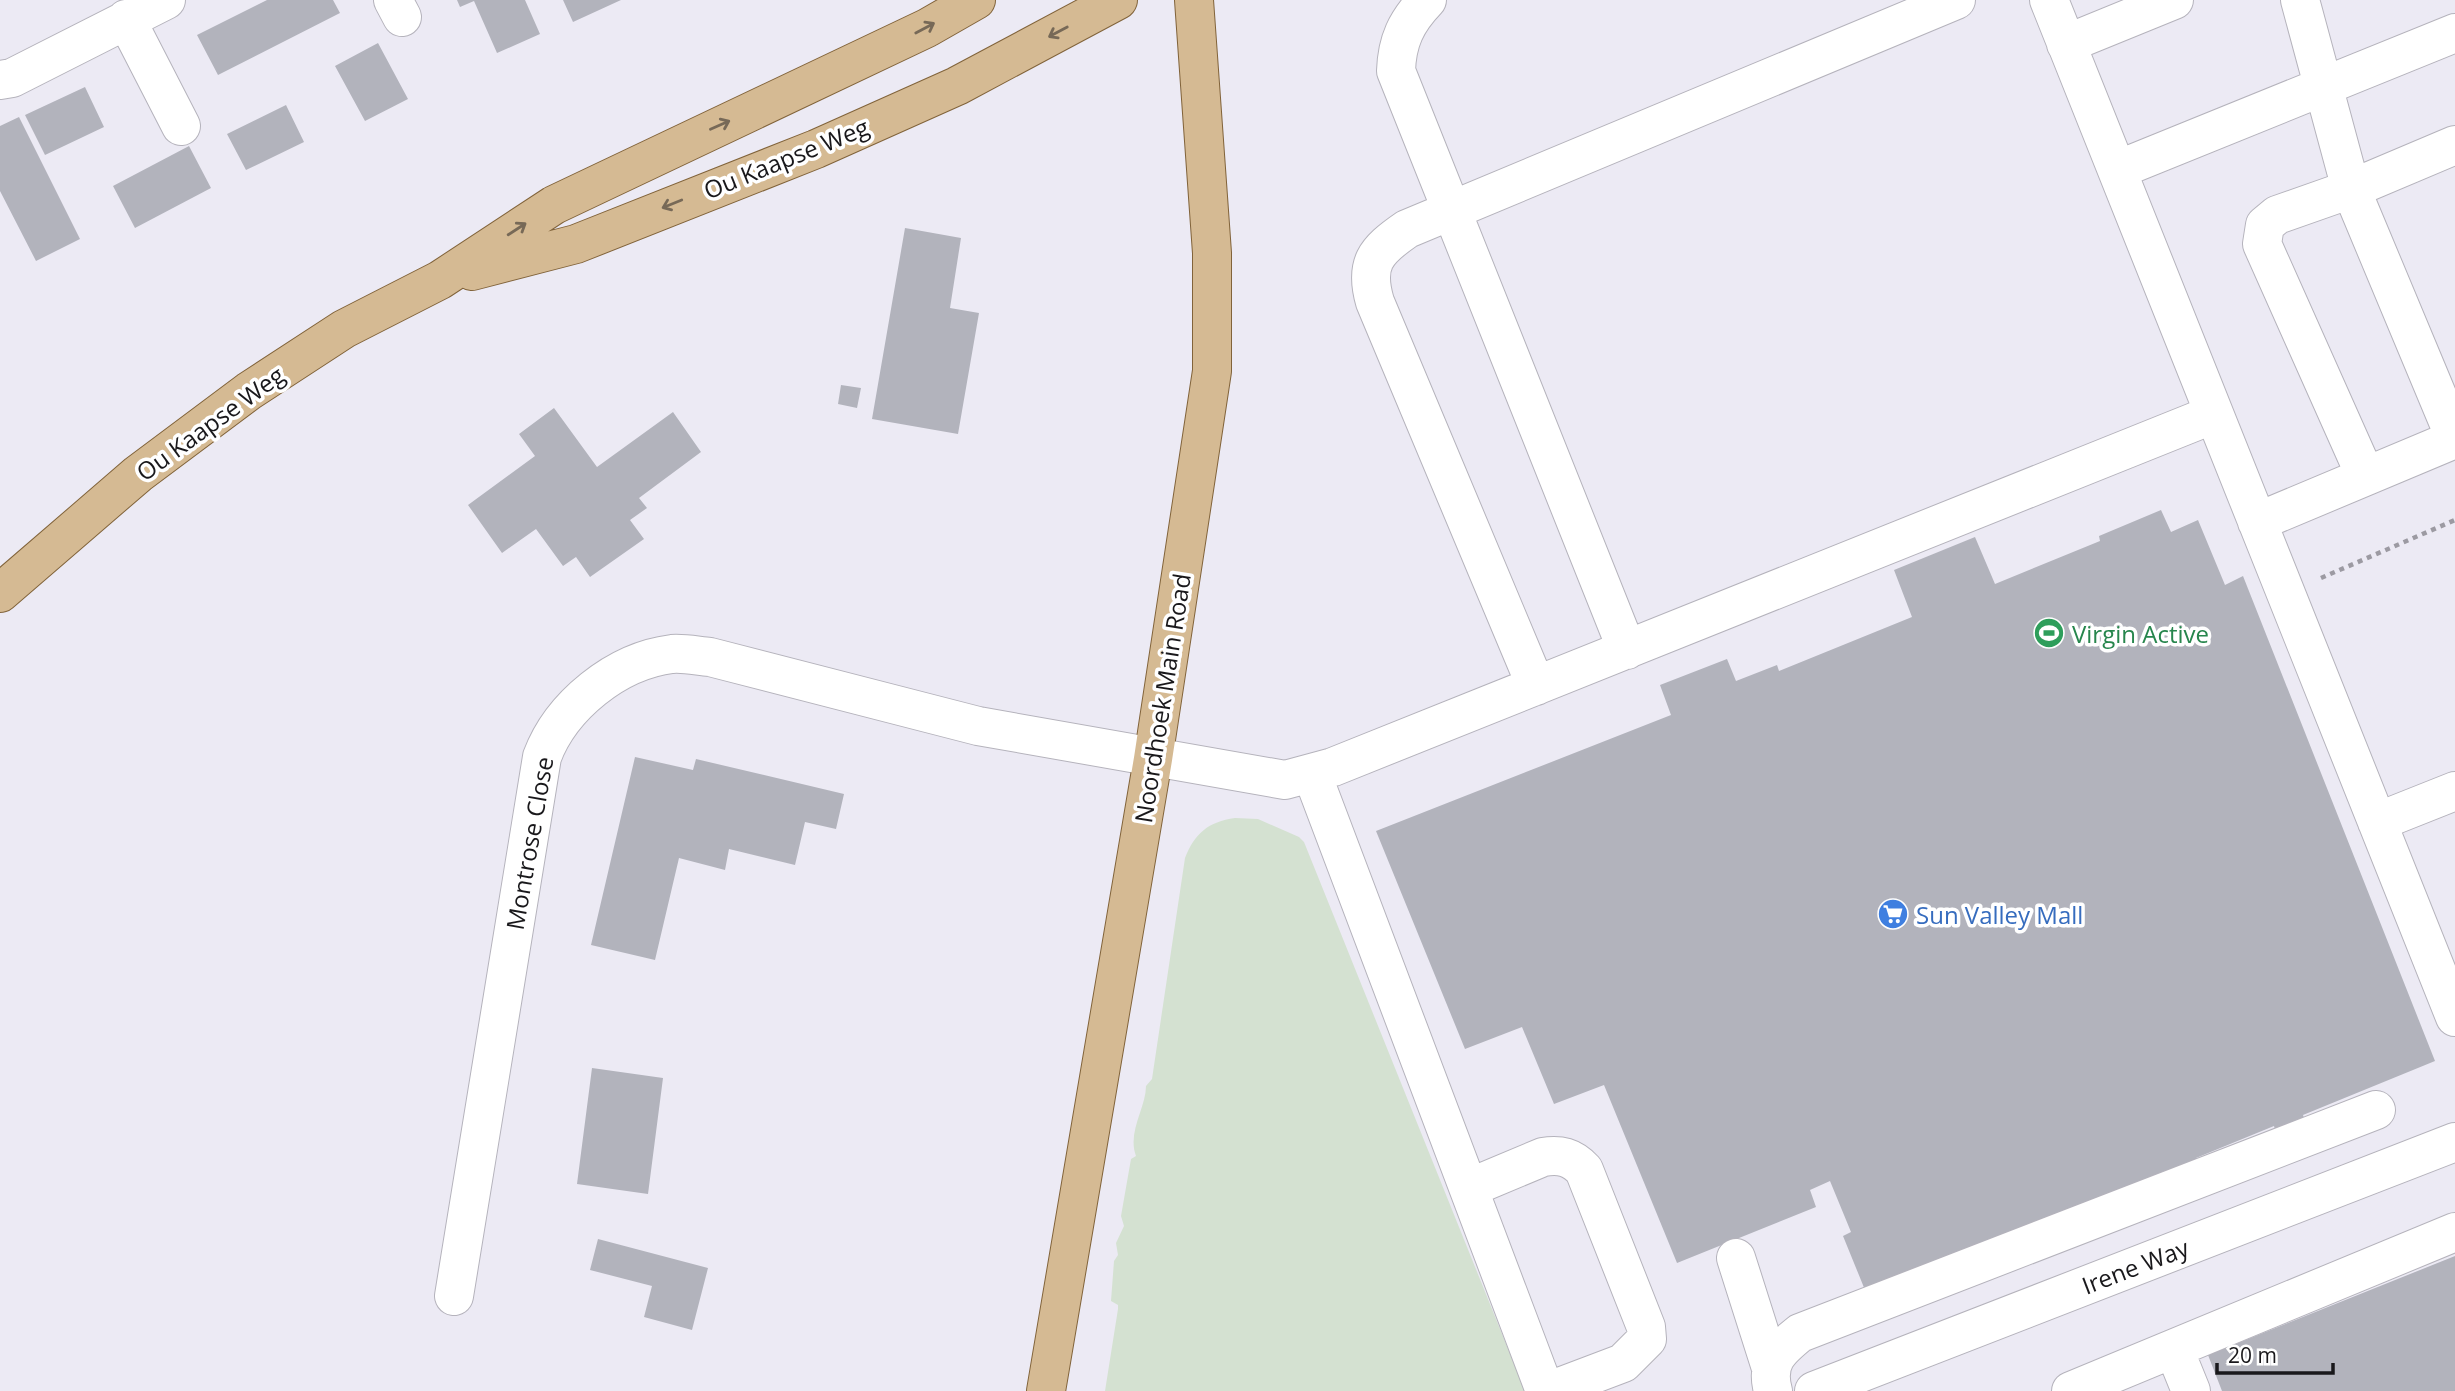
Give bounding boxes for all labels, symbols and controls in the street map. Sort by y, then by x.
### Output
one-way arrow [915,21,935,35]
one-way arrow [1048,26,1069,39]
street label: Ou Kaapse Weg [698,110,874,206]
one-way arrow [708,118,730,131]
one-way arrow [661,199,683,212]
one-way arrow [507,222,527,236]
street label: Ou Kaapse Weg [129,358,291,488]
street label: Noordhoek Main Road [1126,571,1198,825]
sports icon: Virgin Active [2032,616,2066,650]
place label: Virgin Active [2072,617,2209,650]
street label: Montrose Close [498,754,560,932]
supermarket icon: Sun Valley Mall [1876,897,1910,931]
place label: Sun Valley Mall [1916,898,2083,931]
street label: Irene Way [2077,1230,2194,1301]
scale bar [2217,1332,2332,1376]
text: 20 m [2228,1341,2277,1369]

